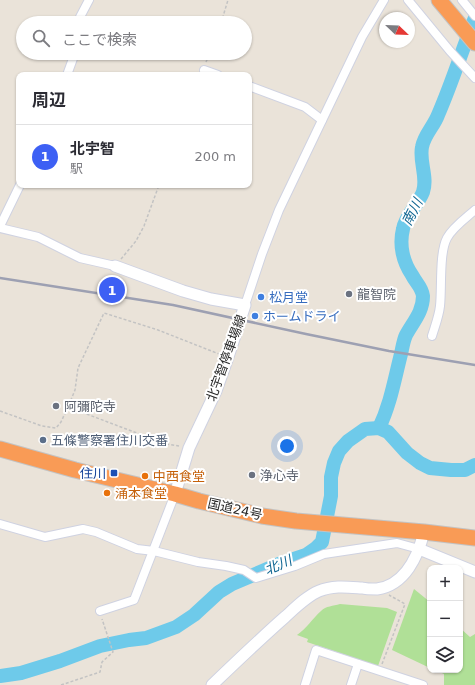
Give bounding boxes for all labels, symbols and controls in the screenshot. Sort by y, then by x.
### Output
north arrow [379,12,415,48]
search box [16,16,252,60]
icon: search [30,27,52,49]
text: ここで検索 [62,31,137,49]
text: 周辺 [32,90,66,110]
text: 北宇智 [70,140,115,158]
text: 1 [40,149,50,164]
text: 200 m [194,149,236,164]
text: 駅 [70,161,83,176]
water label: 南川 [399,194,426,228]
pin: 1 [99,275,125,305]
place label: 龍智院 [357,287,396,302]
marker: 龍智院 [344,289,354,299]
place label: 松月堂 [269,290,308,305]
marker: 松月堂 [256,292,266,302]
place label: ホームドライ [263,309,341,324]
marker: ホームドライ [250,311,260,321]
street label: 北宇智停車場線 [203,313,249,403]
place label: 阿彌陀寺 [64,399,116,414]
marker: 阿彌陀寺 [51,401,61,411]
place label: 五條警察署住川交番 [51,433,168,448]
marker: 五條警察署住川交番 [38,435,48,445]
your location [277,436,297,456]
place label: 住川 [80,466,106,481]
marker: 住川 [109,468,119,478]
place label: 浄心寺 [260,468,299,483]
place label: 中西食堂 [153,469,205,484]
marker: 浄心寺 [247,470,257,480]
marker: 中西食堂 [140,471,150,481]
place label: 涌本食堂 [115,486,167,501]
marker: 涌本食堂 [102,488,112,498]
street label: 国道24号 [206,495,264,523]
water label: 北川 [262,551,296,578]
map controls [427,565,463,673]
button: + [427,565,463,601]
button: − [427,601,463,637]
button: layers [427,637,463,673]

